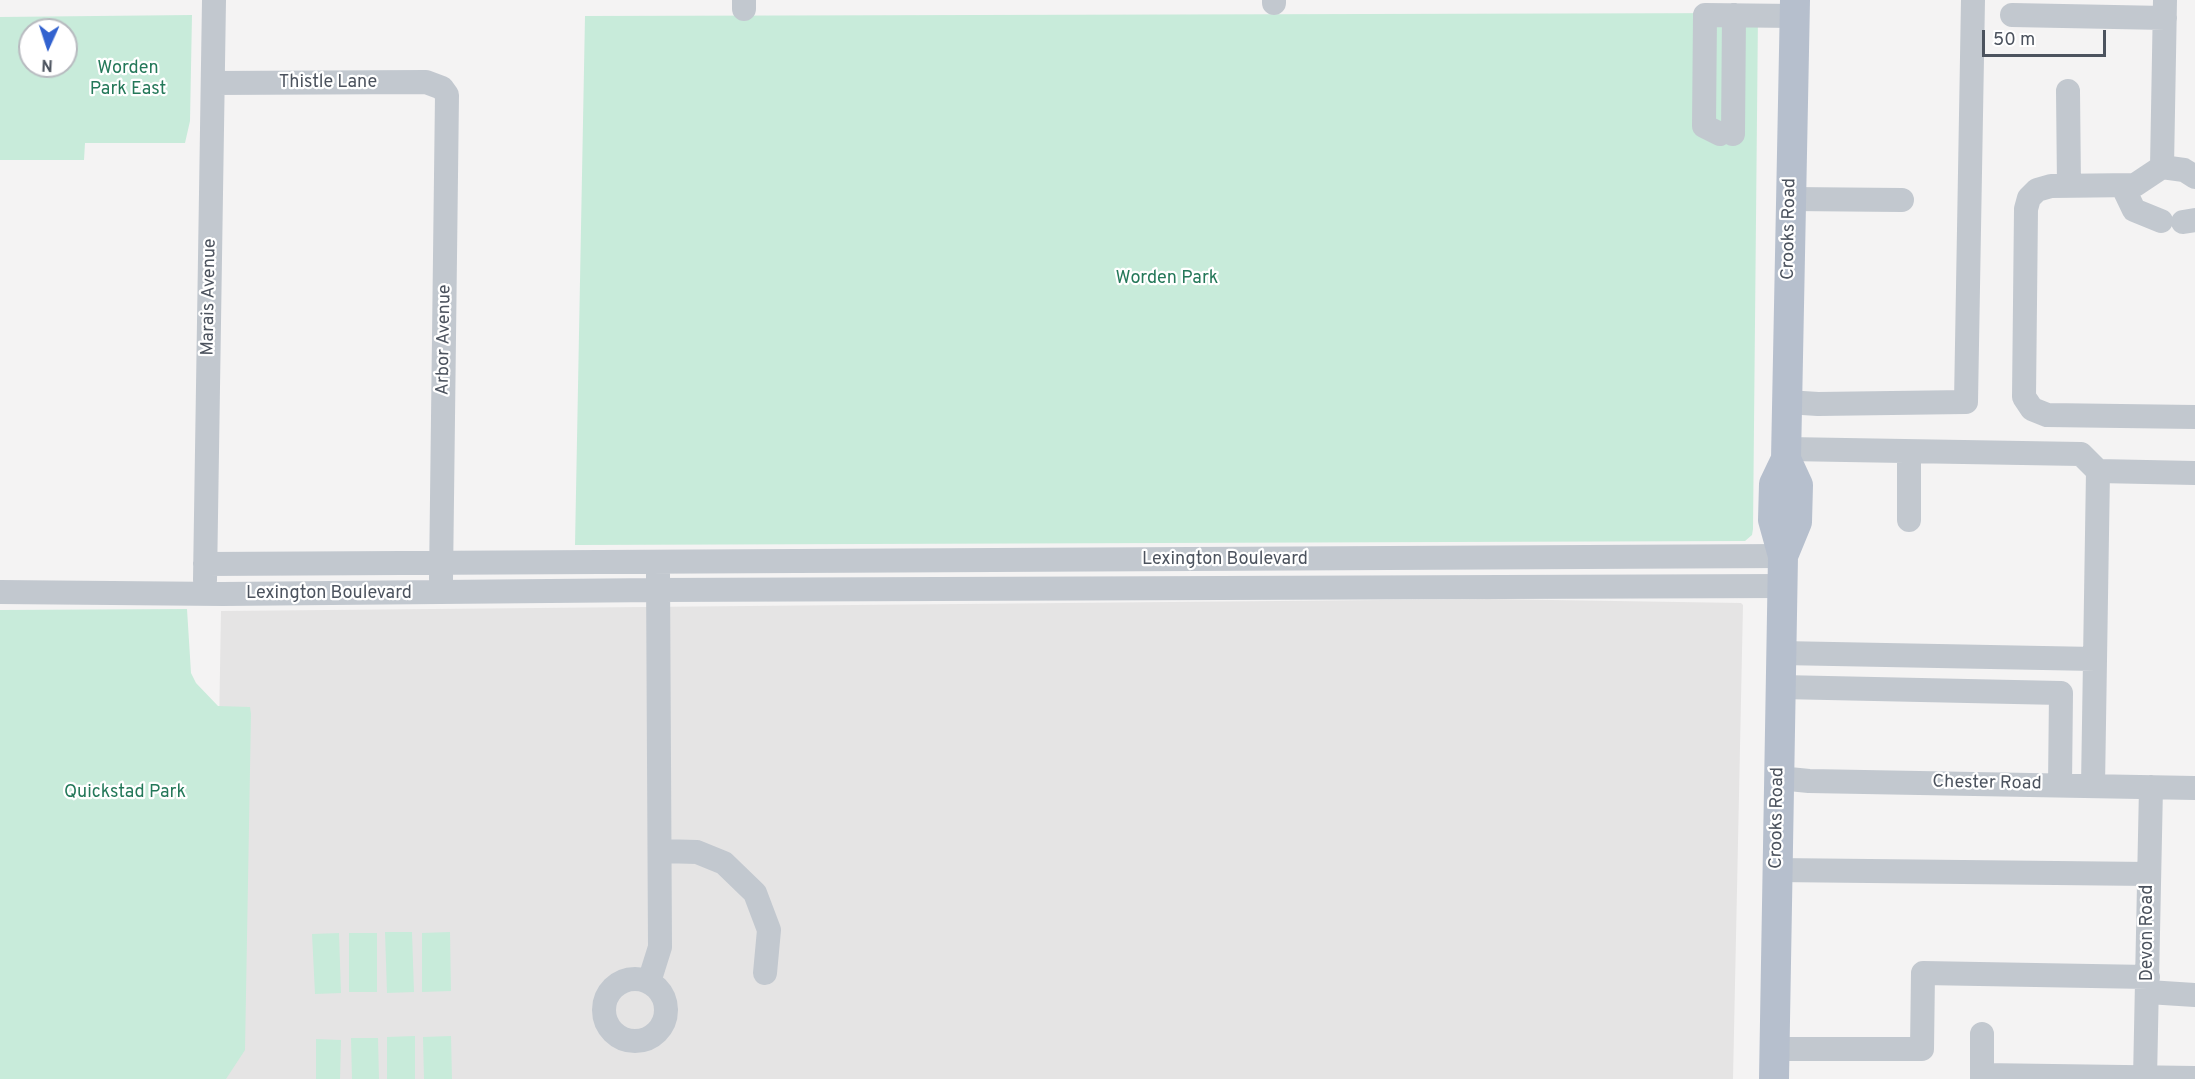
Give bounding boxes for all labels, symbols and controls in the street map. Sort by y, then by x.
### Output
north arrow [18,18,78,78]
scale bar [1985,18,2110,56]
text: 50 m [1993,29,2035,52]
text: N [41,54,53,74]
park label: Worden Park East [90,58,166,100]
street label: Thistle Lane [279,72,377,94]
street label: Crooks Road [1778,178,1802,280]
street label: Marais Avenue [198,238,222,356]
park label: Worden Park [1116,268,1218,290]
street label: Arbor Avenue [433,284,457,396]
street label: Lexington Boulevard [1142,549,1308,571]
street label: Lexington Boulevard [246,583,412,605]
street label: Crooks Road [1766,767,1790,869]
street label: Chester Road [1932,772,2042,796]
park label: Quickstad Park [64,782,186,804]
street label: Devon Road [2137,885,2159,981]

